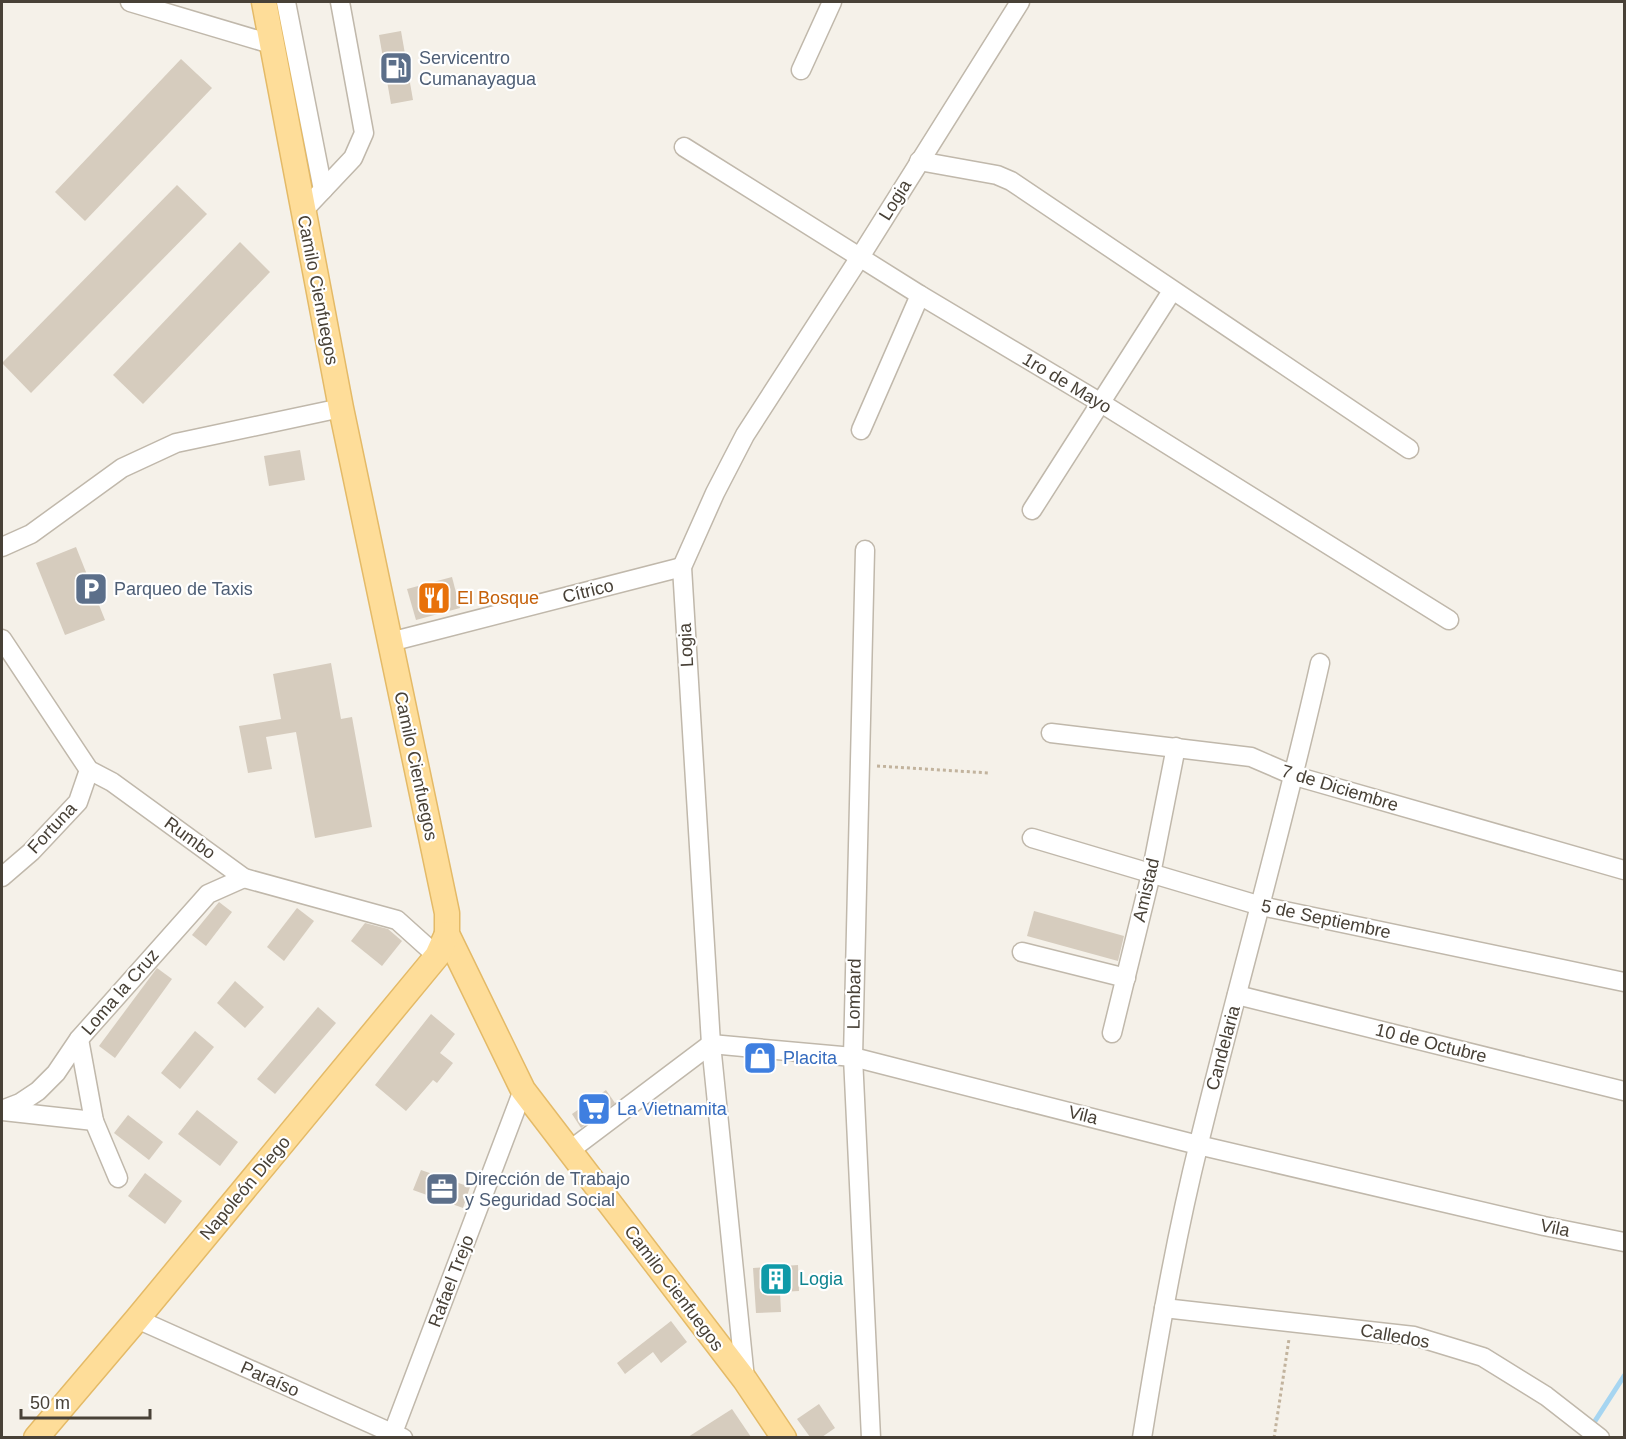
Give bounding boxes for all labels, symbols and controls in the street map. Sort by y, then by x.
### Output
place label: Servicentro Cumanayagua [419,48,537,89]
fuel station icon: Servicentro Cumanayagua [378,50,414,86]
street label: Logia [875,175,916,224]
street label: Camilo Cienfuegos [294,213,342,367]
street label: 1ro de Mayo [1019,349,1115,417]
parking icon: Parqueo de Taxis [73,571,109,607]
street label: Cítrico [560,575,616,607]
place label: Parqueo de Taxis [114,579,253,599]
restaurant icon: El Bosque [416,580,452,616]
place label: El Bosque [457,588,539,608]
street label: Logia [675,622,697,668]
street label: Camilo Cienfuegos [390,690,442,842]
street label: 7 de Diciembre [1279,761,1401,815]
street label: Fortuna [24,798,81,858]
street label: Rumbo [161,813,219,863]
street label: Amistad [1129,856,1163,924]
street label: 5 de Septiembre [1259,895,1393,943]
street label: Loma la Cruz [77,945,163,1039]
street label: Lombard [843,958,865,1030]
street label: Candelaria [1202,1002,1244,1093]
street label: 10 de Octubre [1373,1019,1489,1067]
shop icon: Placita [742,1040,778,1076]
place label: Placita [783,1048,838,1068]
supermarket icon: La Vietnamita [576,1091,612,1127]
place label: La Vietnamita [617,1099,728,1119]
street label: Vila [1066,1102,1101,1129]
street label: Napoleón Diego [196,1132,294,1244]
place label: Dirección de Trabajo y Seguridad Social [465,1169,630,1210]
office icon: Dirección de Trabajo y Seguridad Social [424,1171,460,1207]
street label: Vila [1538,1215,1573,1241]
street label: Camilo Cienfuegos [620,1221,728,1355]
street label: Rafael Trejo [424,1232,478,1330]
building icon: Logia [758,1261,794,1297]
place label: Logia [799,1269,844,1289]
street label: Calledos [1359,1320,1431,1352]
street label: Paraíso [238,1357,302,1401]
scale bar [21,1382,150,1420]
text: 50 m [30,1393,70,1413]

